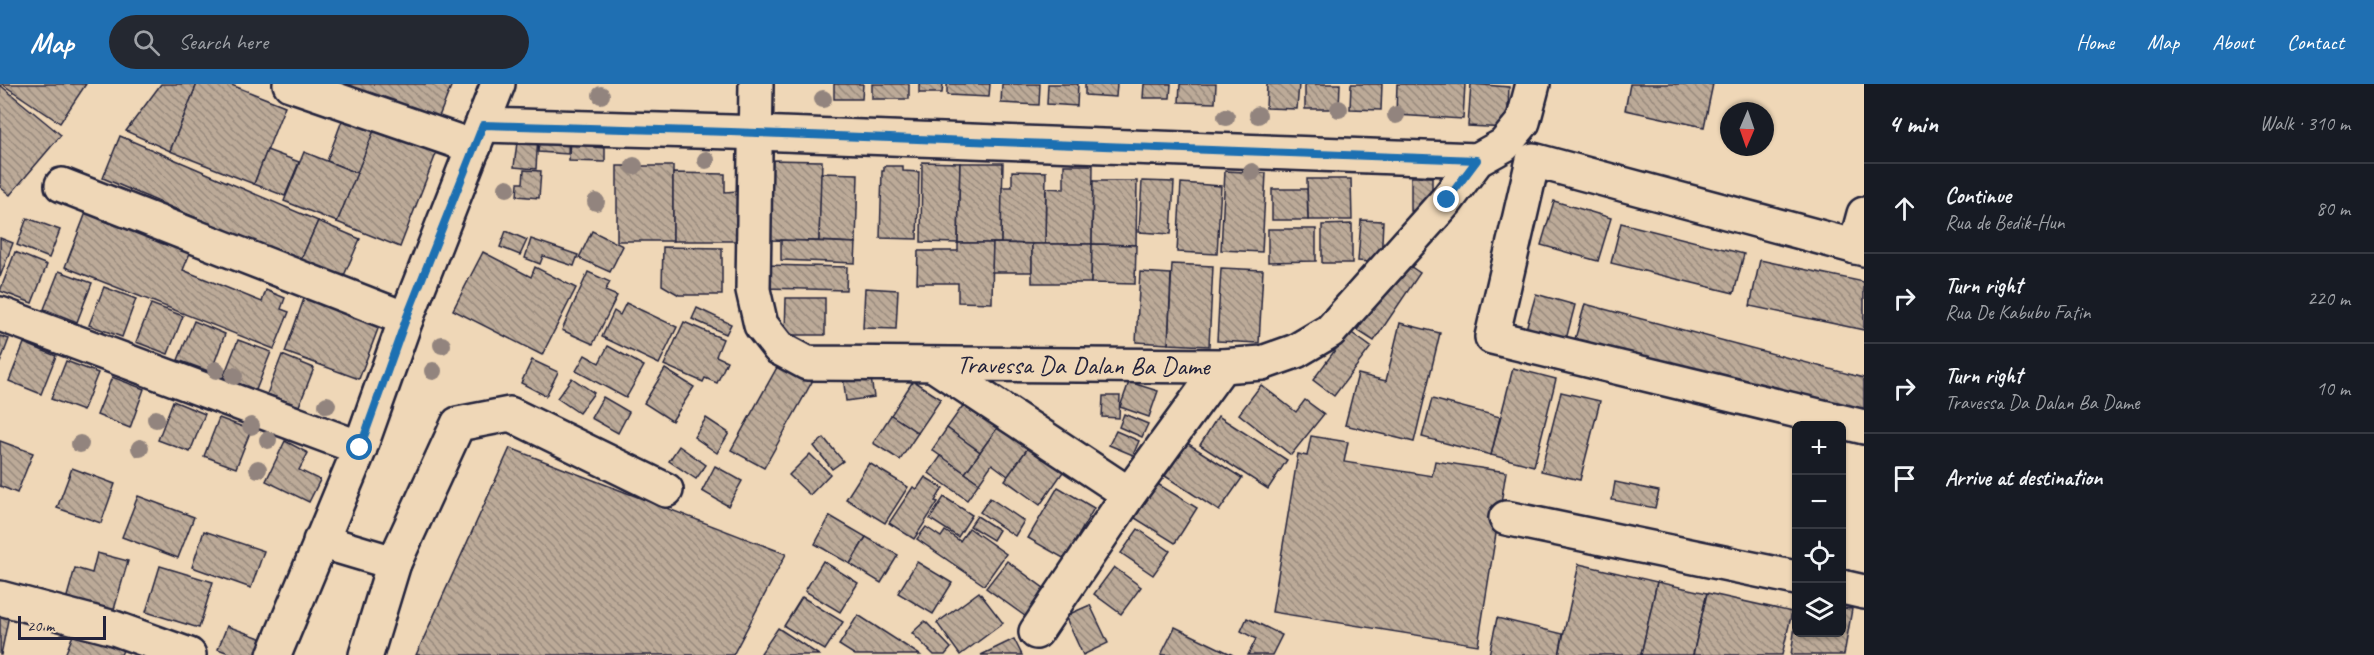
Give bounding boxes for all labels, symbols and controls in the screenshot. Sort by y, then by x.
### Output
search box [109,15,529,69]
text: Map [30,25,73,60]
icon: search [130,26,163,59]
text: Search here [178,28,268,56]
text: Home [2076,29,2114,55]
text: Map [2147,29,2179,55]
text: About [2212,29,2254,55]
text: Contact [2287,29,2344,55]
north arrow [1720,102,1774,156]
text: 4 min [1888,107,1938,140]
text: Walk · 310 m [2260,111,2350,136]
text: Continue [1945,182,2011,210]
route end [1433,186,1459,212]
icon: ahead [1888,192,1921,225]
text: 80 m [2316,196,2350,221]
text: Rua de Bedik-Hun [1945,210,2065,235]
text: Turn right [1945,272,2022,300]
icon: right [1888,282,1921,315]
text: 220 m [2307,286,2350,311]
text: Rua De Kabubu Fatin [1945,300,2091,325]
street label: Travessa Da Dalan Ba Dame [957,348,1211,382]
text: Turn right [1945,362,2022,390]
icon: right [1888,372,1921,405]
text: 10 m [2316,376,2350,401]
text: Travessa Da Dalan Ba Dame [1945,390,2139,415]
map controls [1792,421,1846,637]
button: + [1792,421,1846,475]
route start [346,434,372,460]
icon: arrive [1888,462,1921,495]
text: Arrive at destination [1945,464,2102,492]
button: − [1792,475,1846,529]
button: locate [1792,529,1846,583]
button: layers [1792,583,1846,637]
scale bar [18,613,106,640]
text: 20 m [27,616,54,636]

